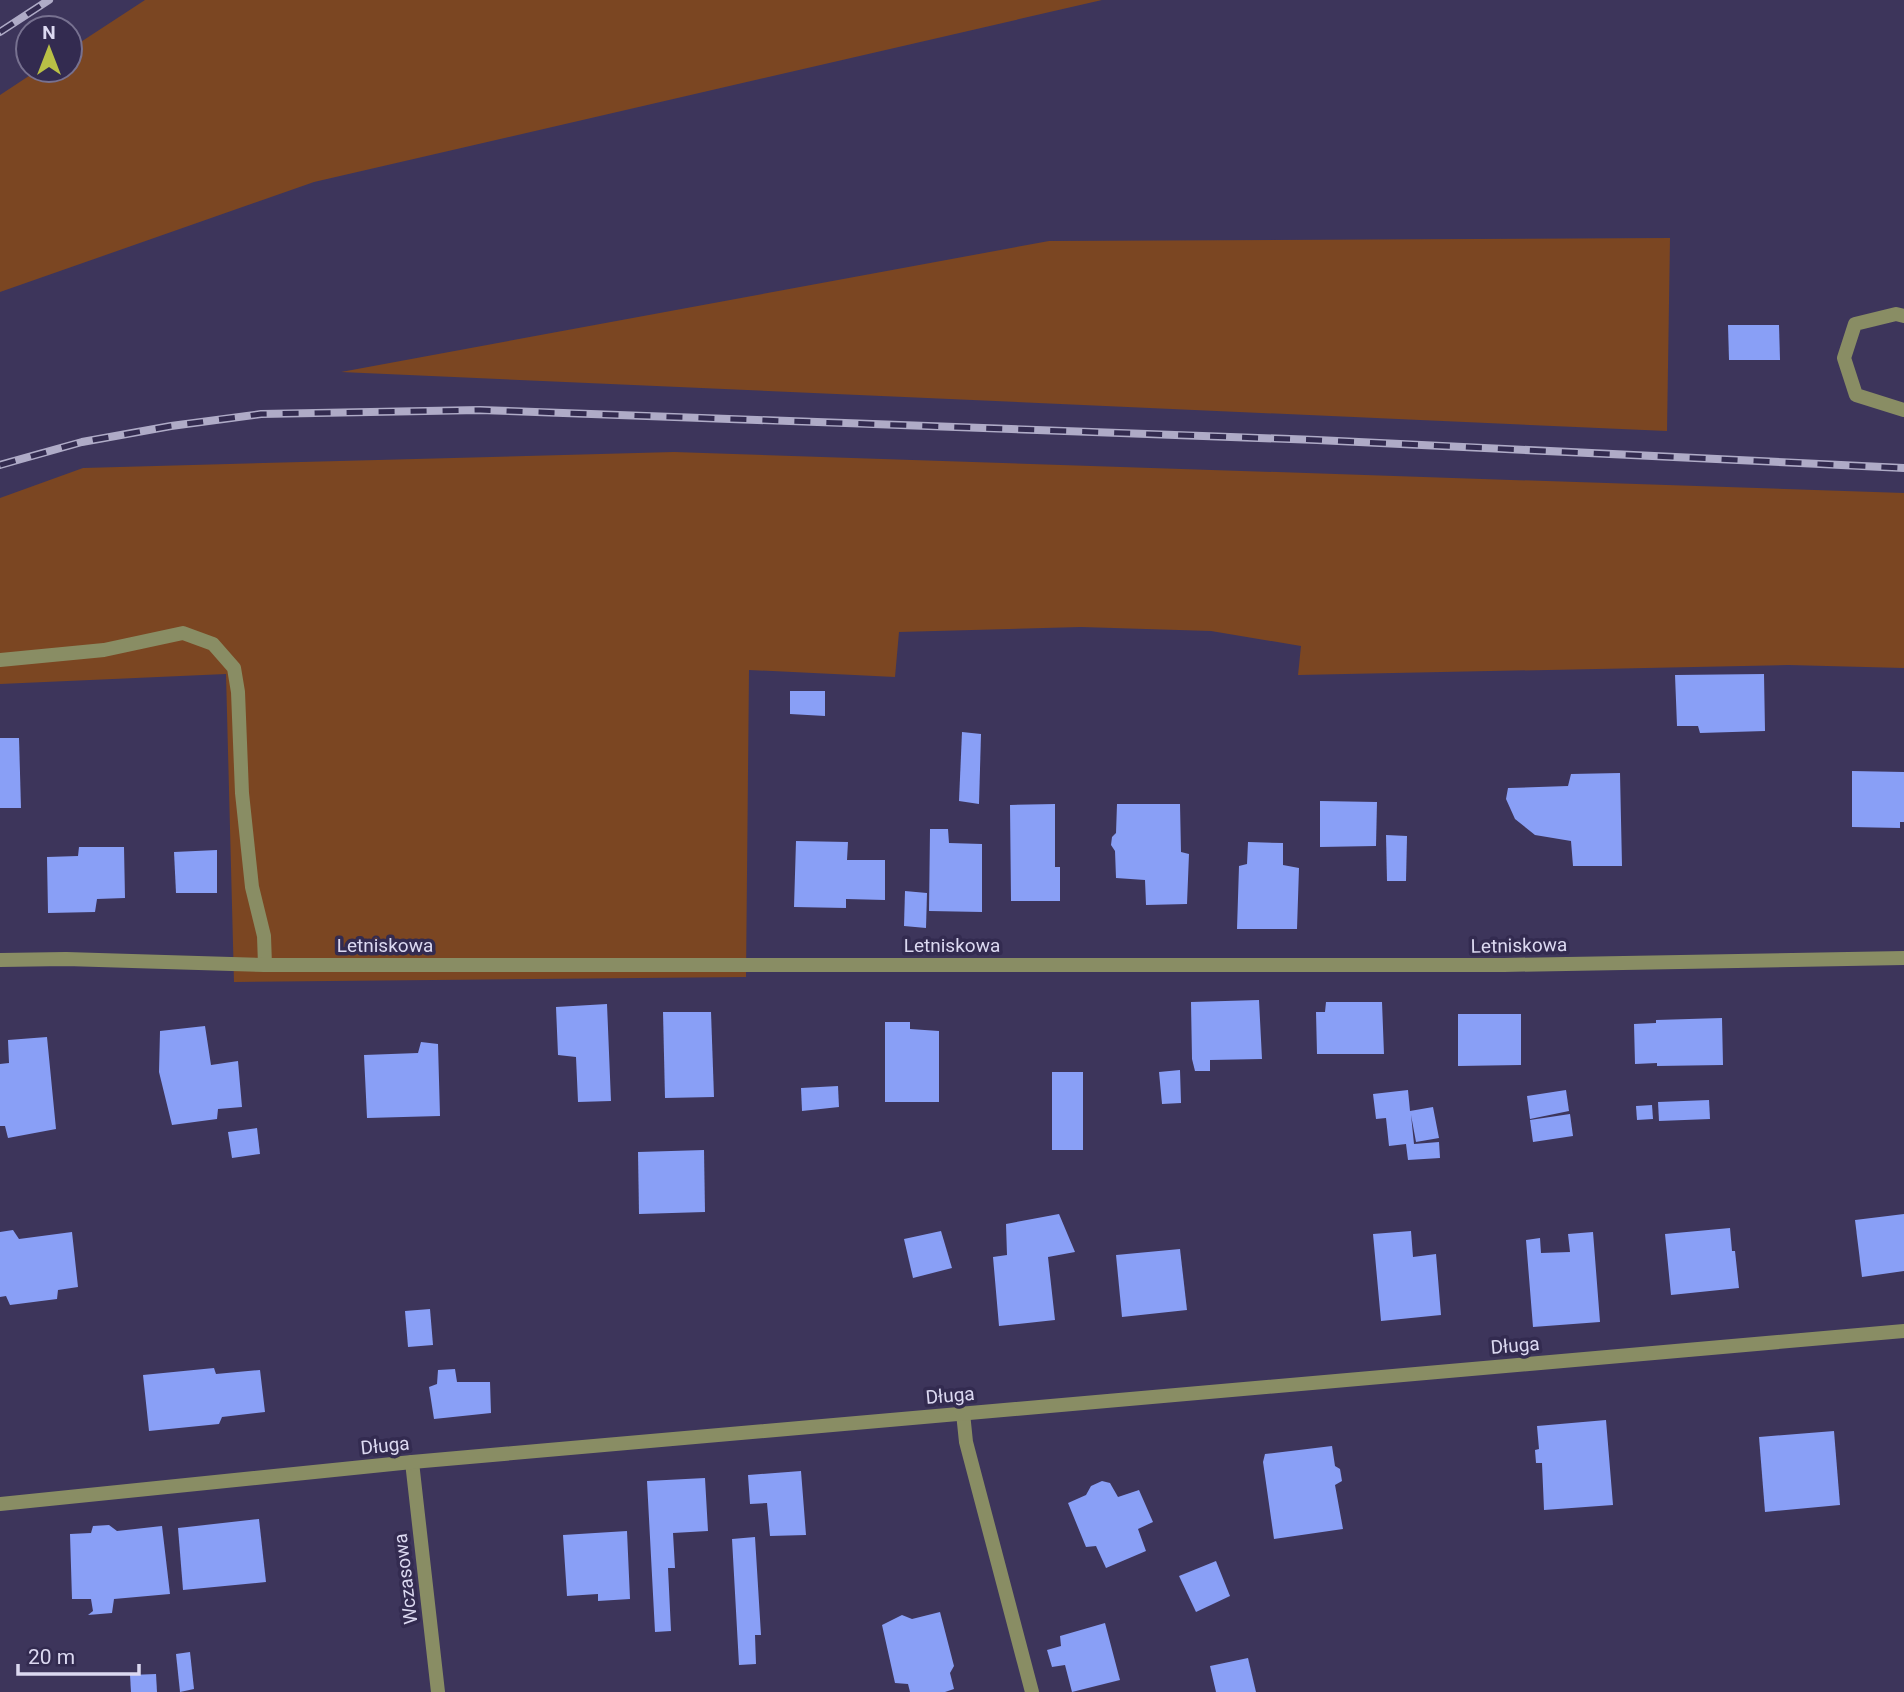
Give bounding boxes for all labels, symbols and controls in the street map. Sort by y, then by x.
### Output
north arrow [14,14,84,84]
text: N [42,21,56,44]
street label: Letniskowa [1471,933,1567,958]
street label: Letniskowa [337,934,433,957]
street label: Letniskowa [904,934,1000,957]
street label: Długa [1490,1332,1540,1359]
street label: Długa [925,1382,975,1409]
street label: Długa [359,1431,411,1460]
street label: Wczasowa [389,1532,422,1626]
scale bar [18,1632,138,1676]
text: 20 m [28,1645,75,1669]

